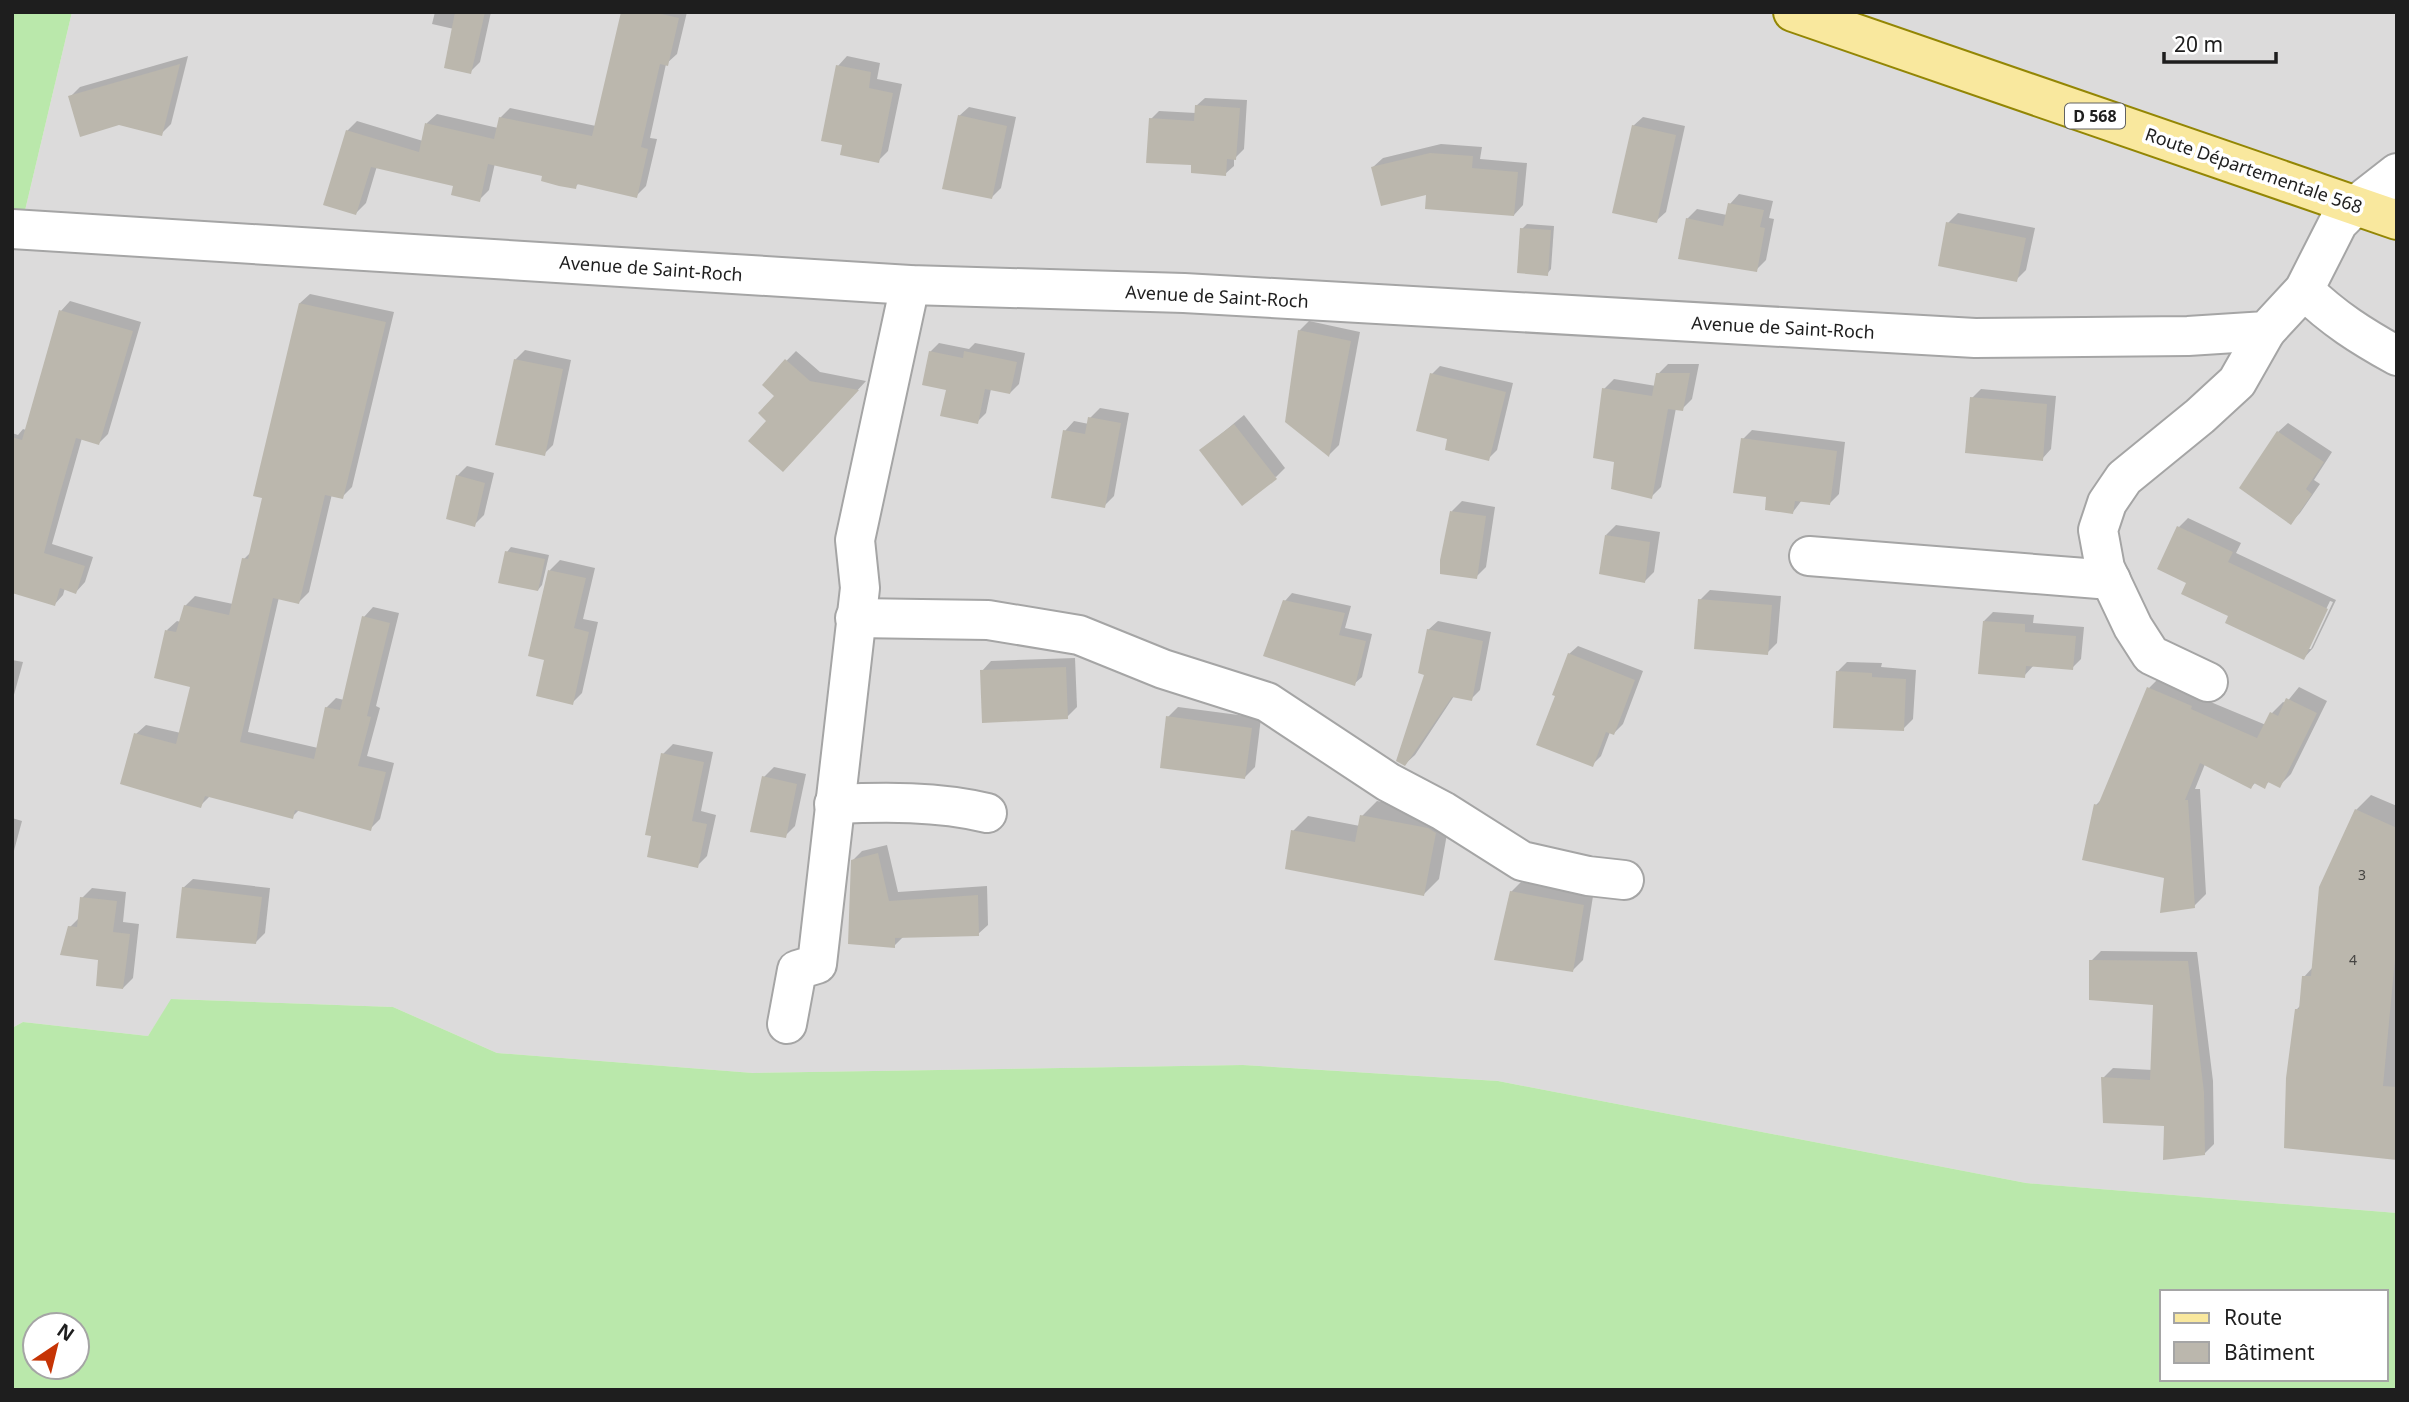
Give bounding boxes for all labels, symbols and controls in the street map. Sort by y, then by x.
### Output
scale bar [2164,21,2276,65]
text: 20 m [2174,30,2223,58]
road number: D 568 [2065,104,2125,128]
street label: Route Départementale 568 [2142,122,2366,218]
street label: Avenue de Saint-Roch [559,250,743,286]
street label: Avenue de Saint-Roch [1125,279,1309,313]
street label: Avenue de Saint-Roch [1691,310,1875,344]
house number: 3 [2358,865,2366,884]
house number: 4 [2349,950,2357,969]
legend [2160,1290,2388,1381]
text: Route [2224,1303,2282,1331]
north arrow [21,1311,91,1381]
text: N [52,1317,80,1347]
text: Bâtiment [2224,1338,2315,1366]

